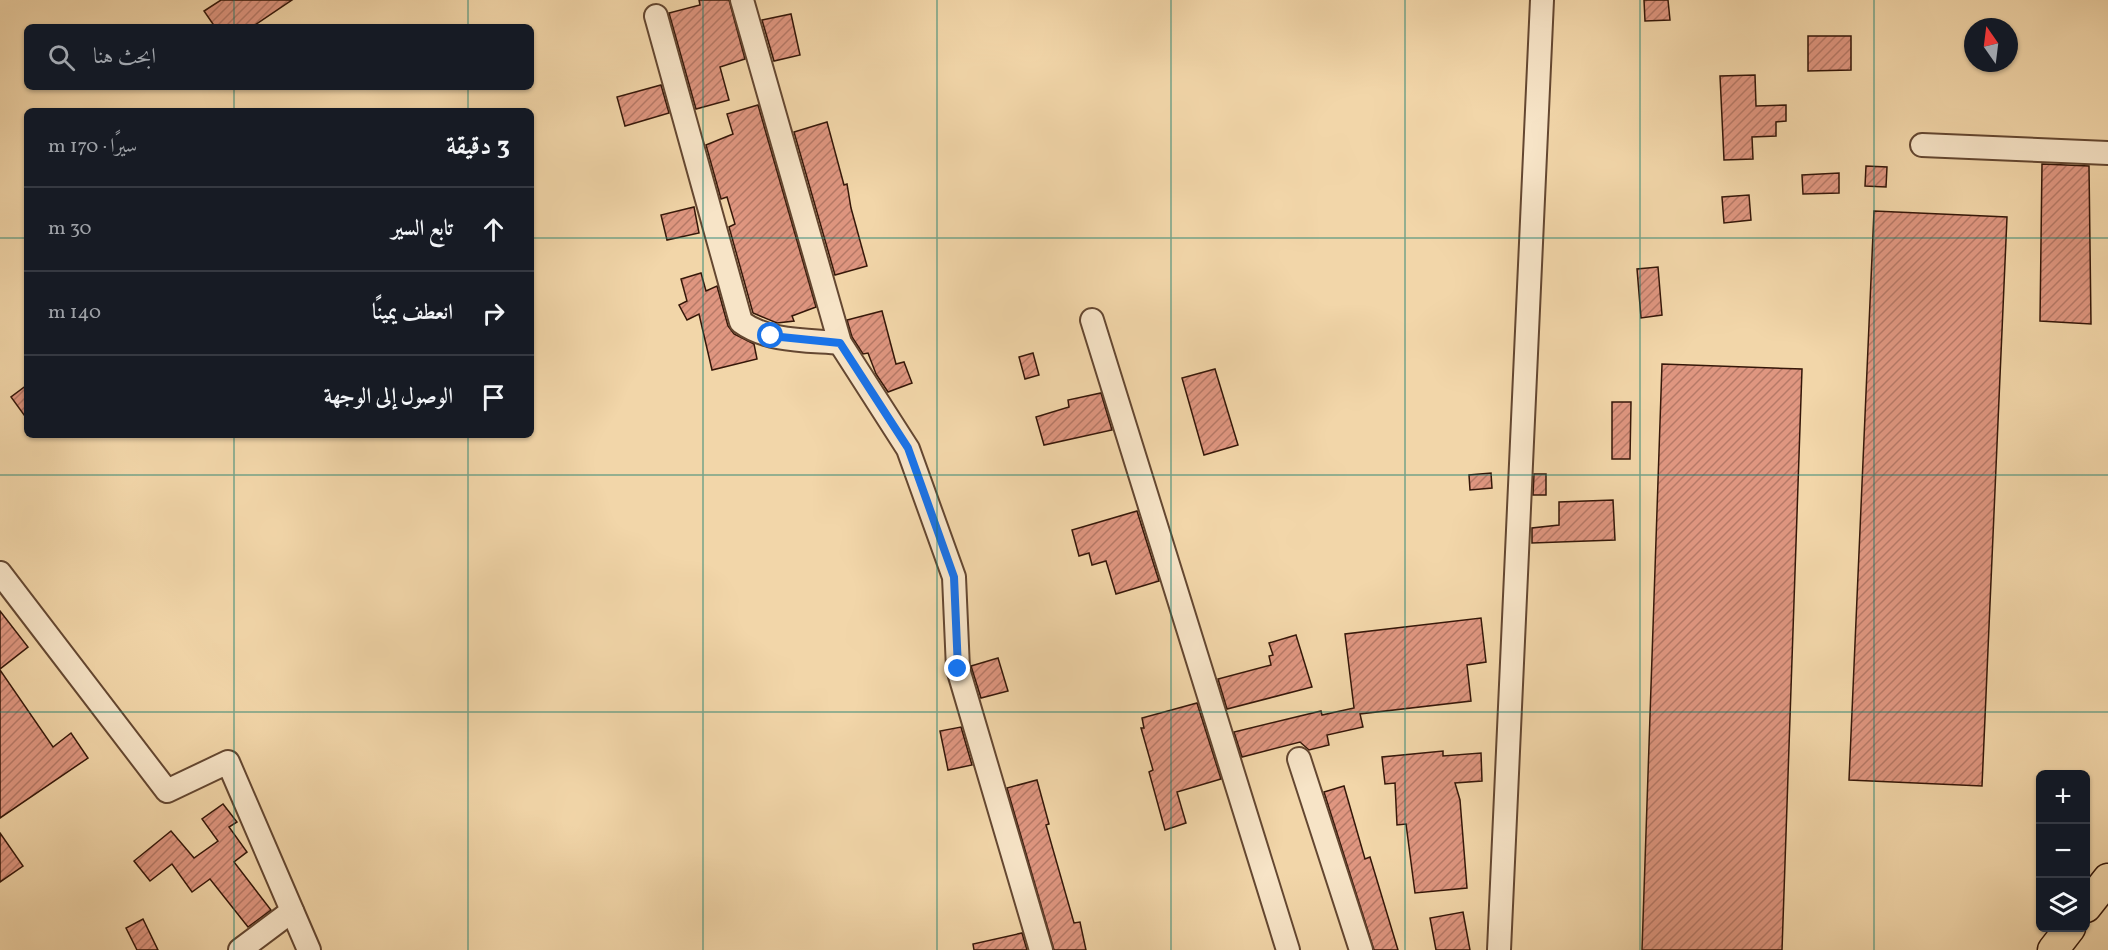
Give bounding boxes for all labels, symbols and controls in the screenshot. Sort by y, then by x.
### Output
north arrow [1964,18,2018,72]
search box [24,24,534,90]
icon: search [45,41,78,74]
text: ابحث هنا [93,42,156,73]
text: 3 دقيقة [446,129,510,165]
text: سيرًا · 170 m [48,133,137,161]
icon: ahead [477,213,510,246]
text: تابع السير [391,214,453,245]
text: 30 m [48,215,92,243]
icon: right [477,297,510,330]
text: انعطف يمينًا [372,298,453,329]
text: 140 m [48,299,101,327]
route start [757,322,783,348]
icon: arrive [477,381,510,414]
text: الوصول إلى الوجهة [324,382,453,413]
route end [944,655,970,681]
map controls [2036,770,2090,932]
button: + [2036,770,2090,824]
button: − [2036,824,2090,878]
button: layers [2036,878,2090,932]

